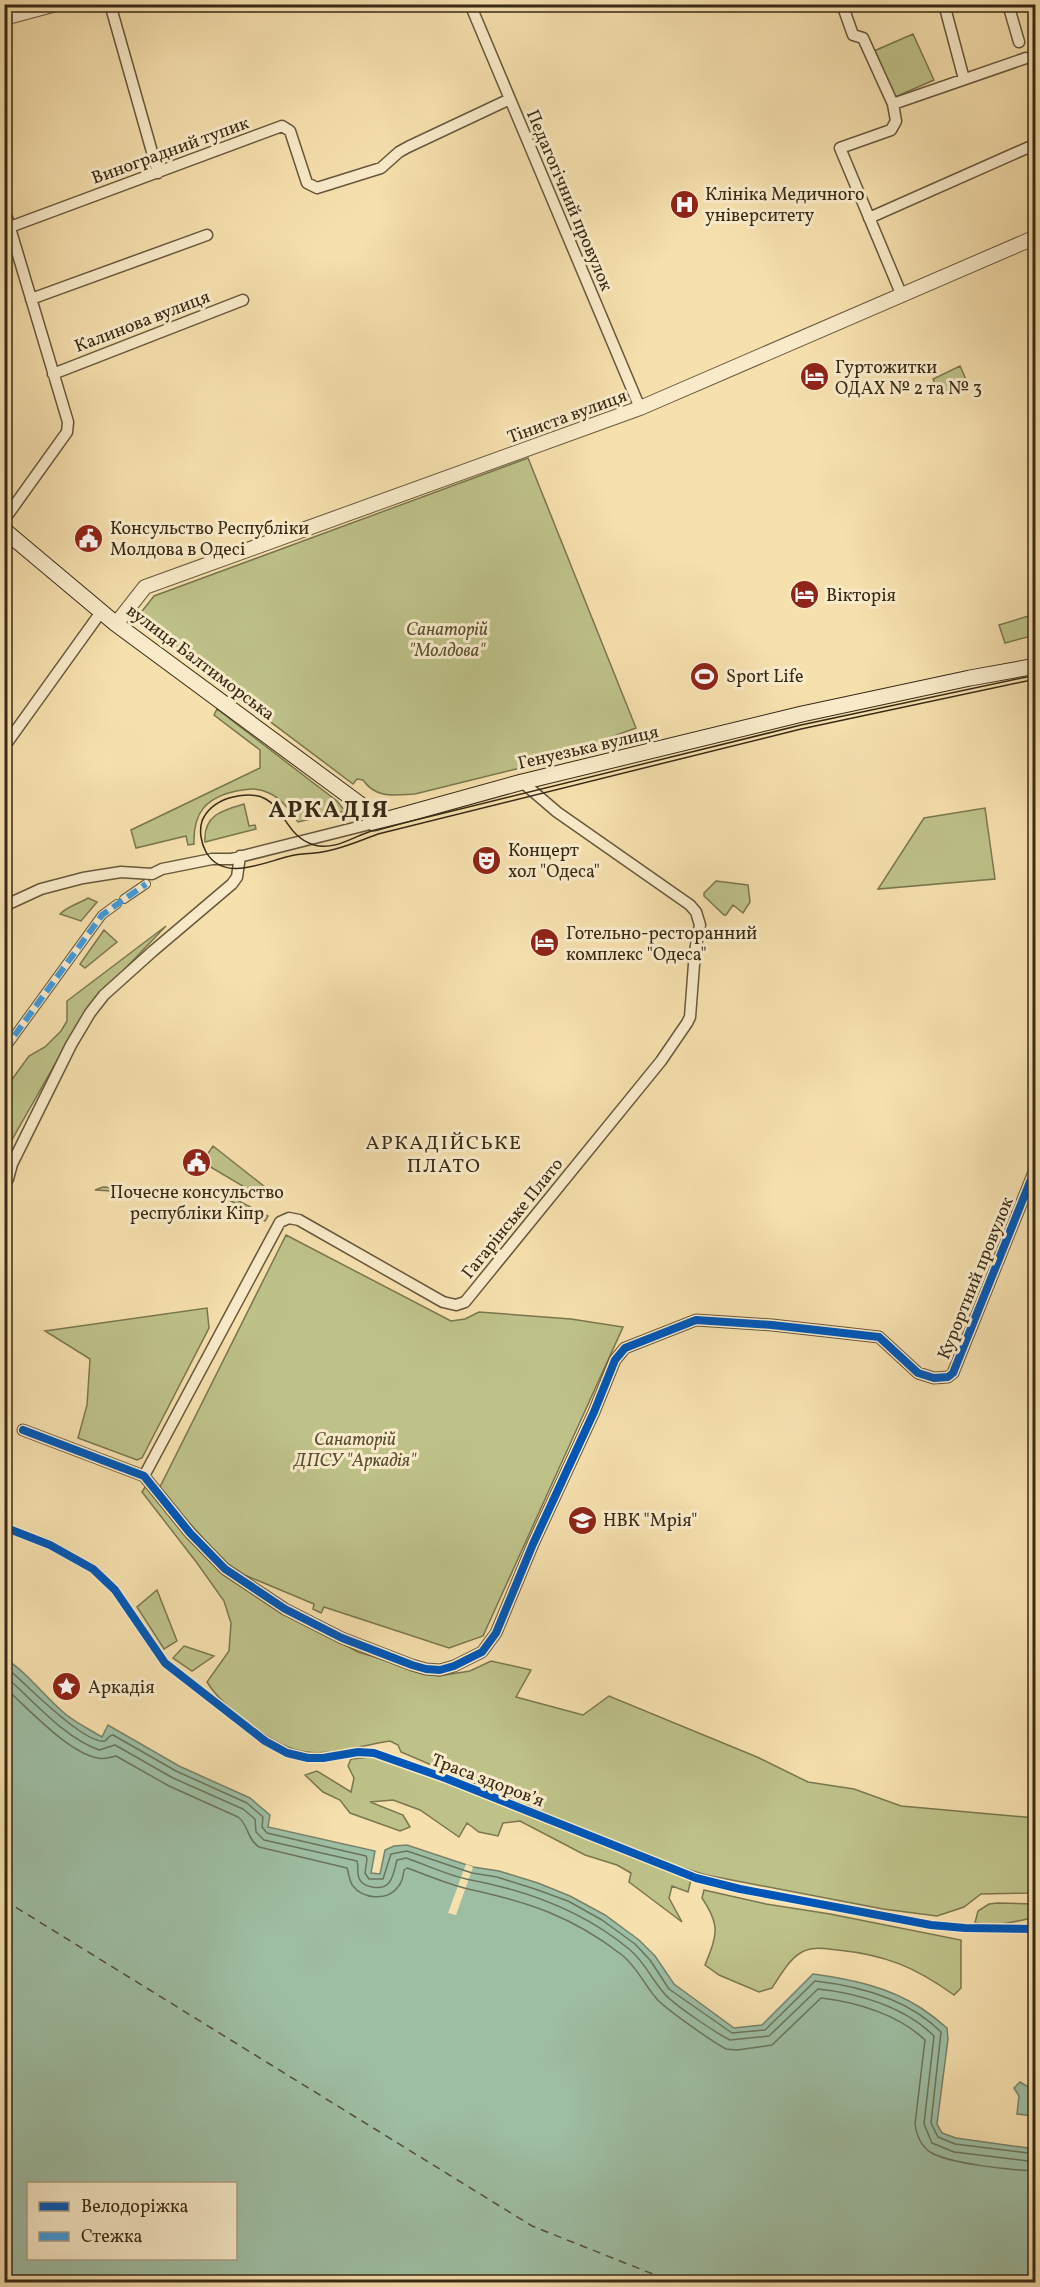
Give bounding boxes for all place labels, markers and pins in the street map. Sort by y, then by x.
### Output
place label: Клініка Медичного університету [705,183,865,229]
hospital icon: Клініка Медичного університету [668,188,700,220]
place label: Гуртожитки ОДАХ № 2 та № 3 [835,356,982,402]
hotel icon: Гуртожитки ОДАХ № 2 та № 3 [798,361,830,393]
place label: Консульство Республіки Молдова в Одесі [110,517,309,563]
public building icon: Консульство Республіки Молдова в Одесі [73,522,105,554]
hotel icon: Вікторія [789,579,821,611]
place label: Вікторія [826,584,896,609]
sports icon: Sport Life [689,660,721,692]
place label: Sport Life [726,665,803,690]
place label: Концерт хол "Одеса" [508,839,600,885]
theatre icon: Концерт хол "Одеса" [471,844,503,876]
place label: Готельно-ресторанний комплекс "Одеса" [566,922,757,968]
hotel icon: Готельно-ресторанний комплекс "Одеса" [529,927,561,959]
public building icon: Почесне консульство республіки Кіпр [181,1147,213,1179]
place label: Почесне консульство республіки Кіпр [110,1181,284,1227]
school or university icon: НВК "Мрія" [566,1504,598,1536]
place label: НВК "Мрія" [603,1509,697,1534]
place icon: Аркадія [51,1671,83,1703]
place label: Аркадія [88,1676,155,1701]

